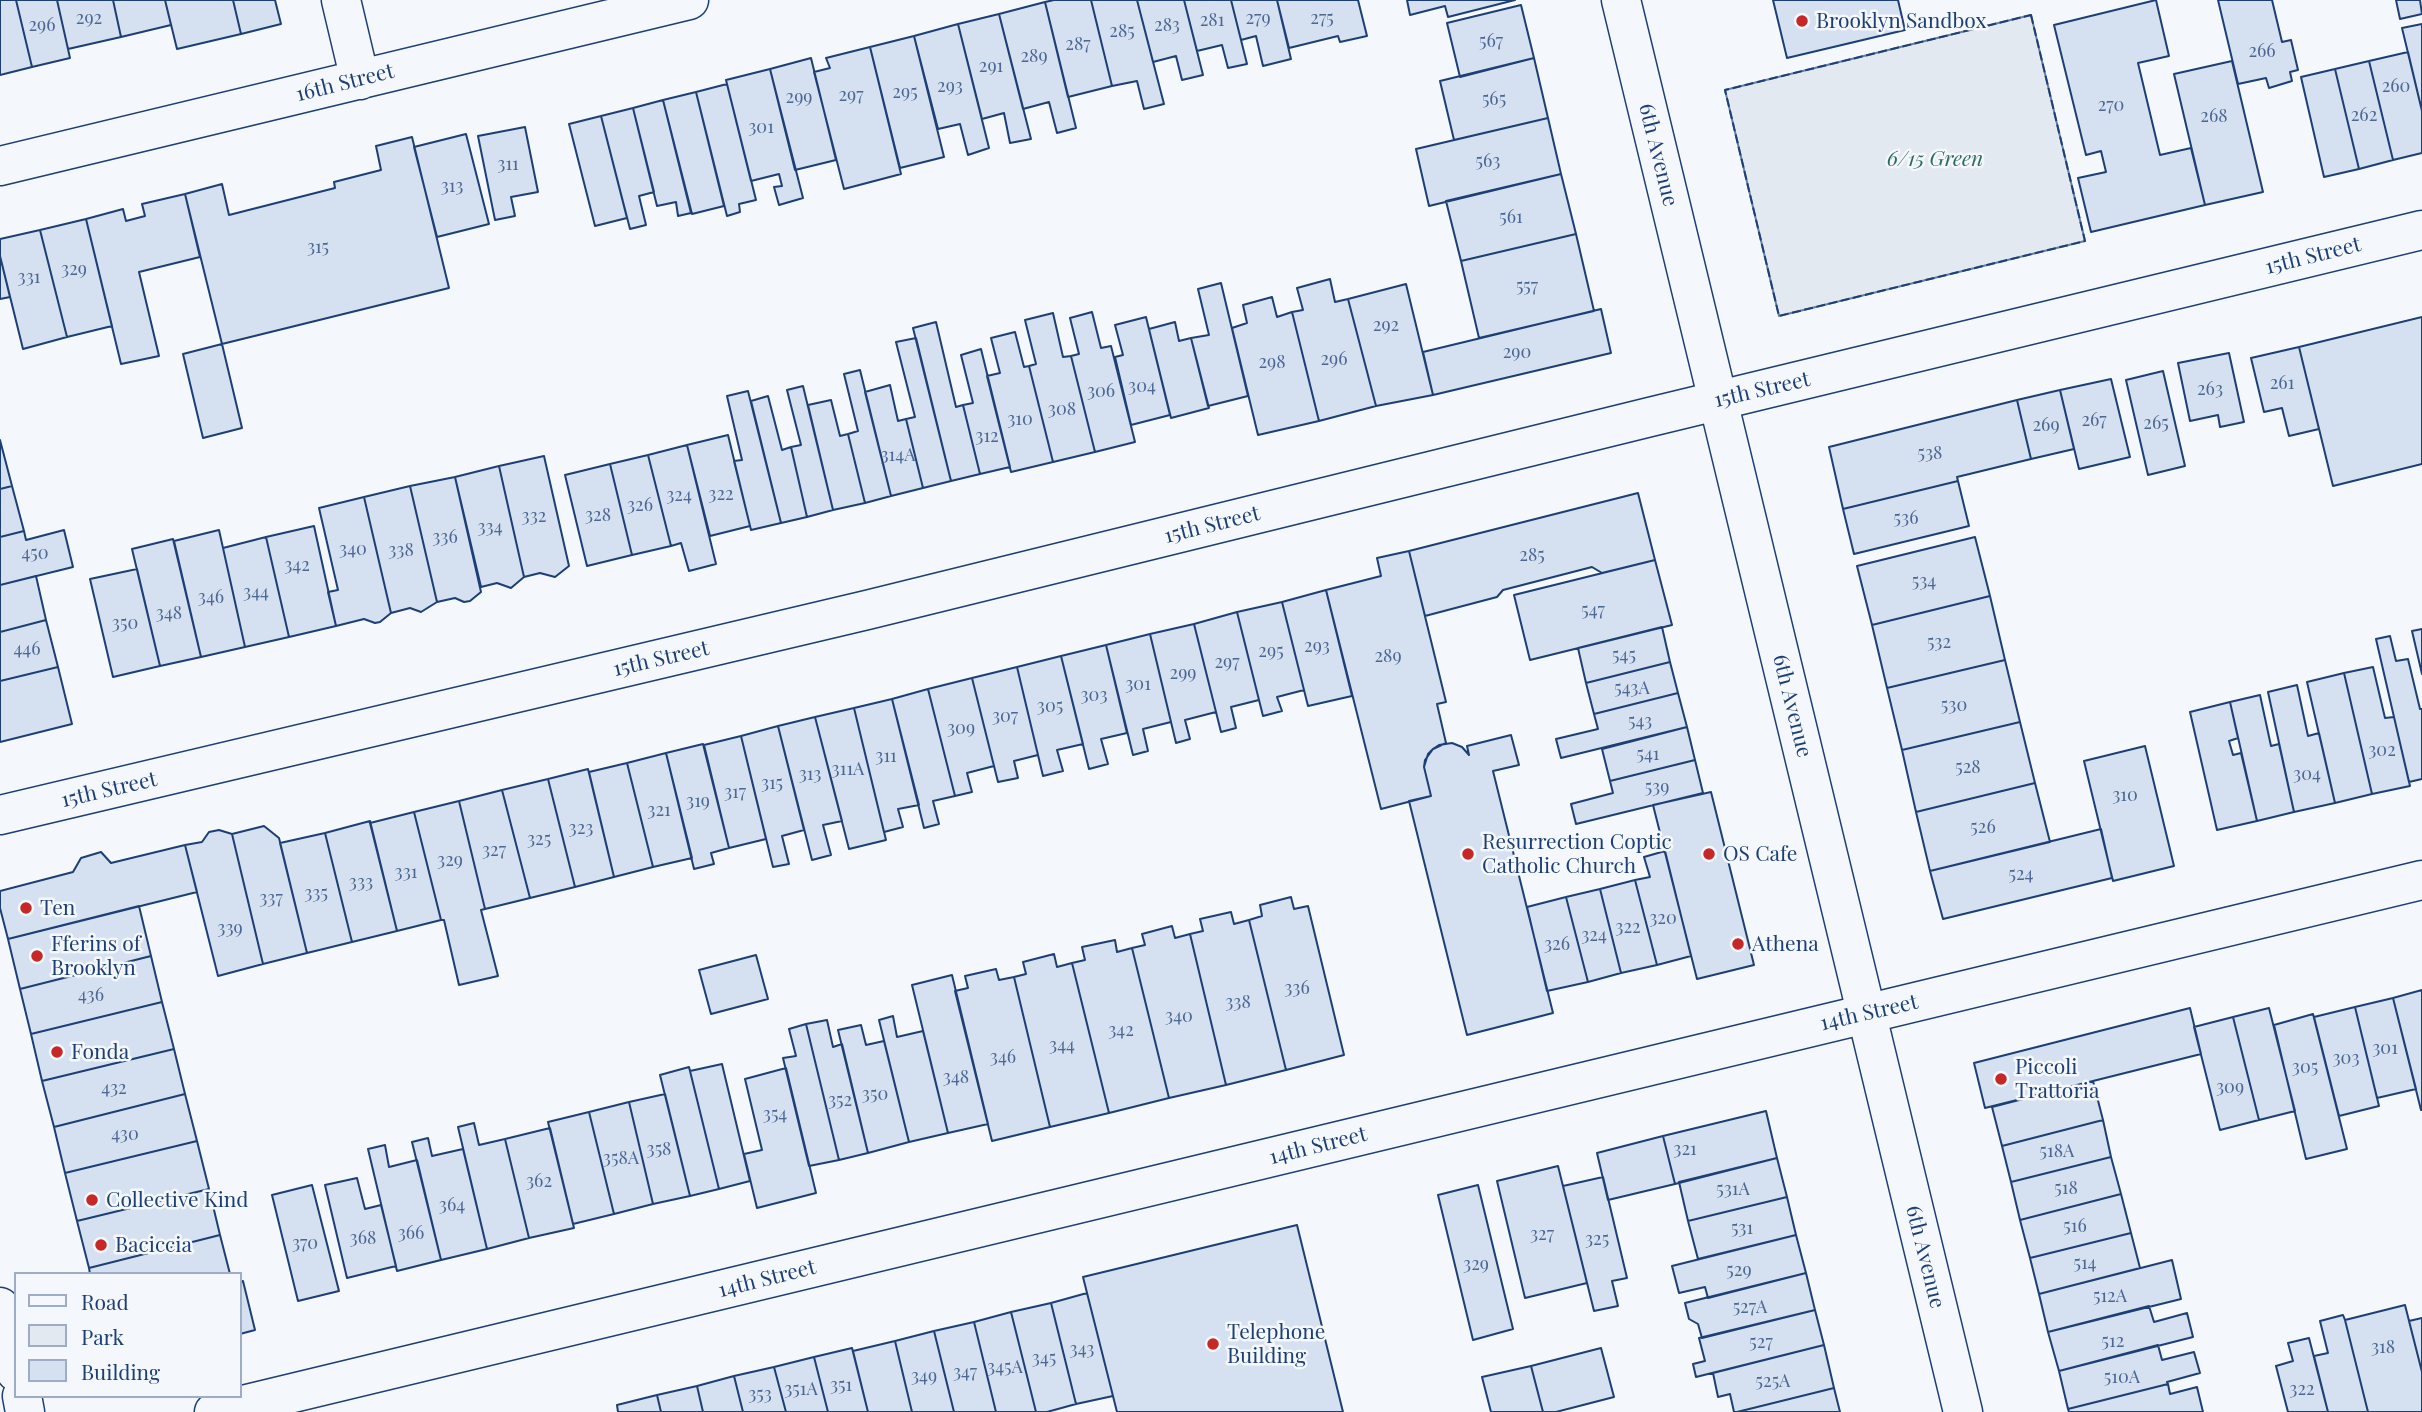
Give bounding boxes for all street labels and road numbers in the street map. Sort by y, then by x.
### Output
street label: 16th Street [293,59,397,107]
street label: 6th Avenue [1633,101,1683,209]
street label: 15th Street [2263,232,2363,280]
street label: 15th Street [1712,367,1812,413]
street label: 15th Street [1162,501,1262,549]
street label: 15th Street [611,636,711,682]
street label: 6th Avenue [1767,652,1817,760]
street label: 15th Street [59,767,159,813]
street label: 14th Street [1818,990,1920,1036]
street label: 14th Street [1267,1122,1369,1170]
street label: 6th Avenue [1900,1203,1950,1311]
street label: 14th Street [716,1255,818,1303]

